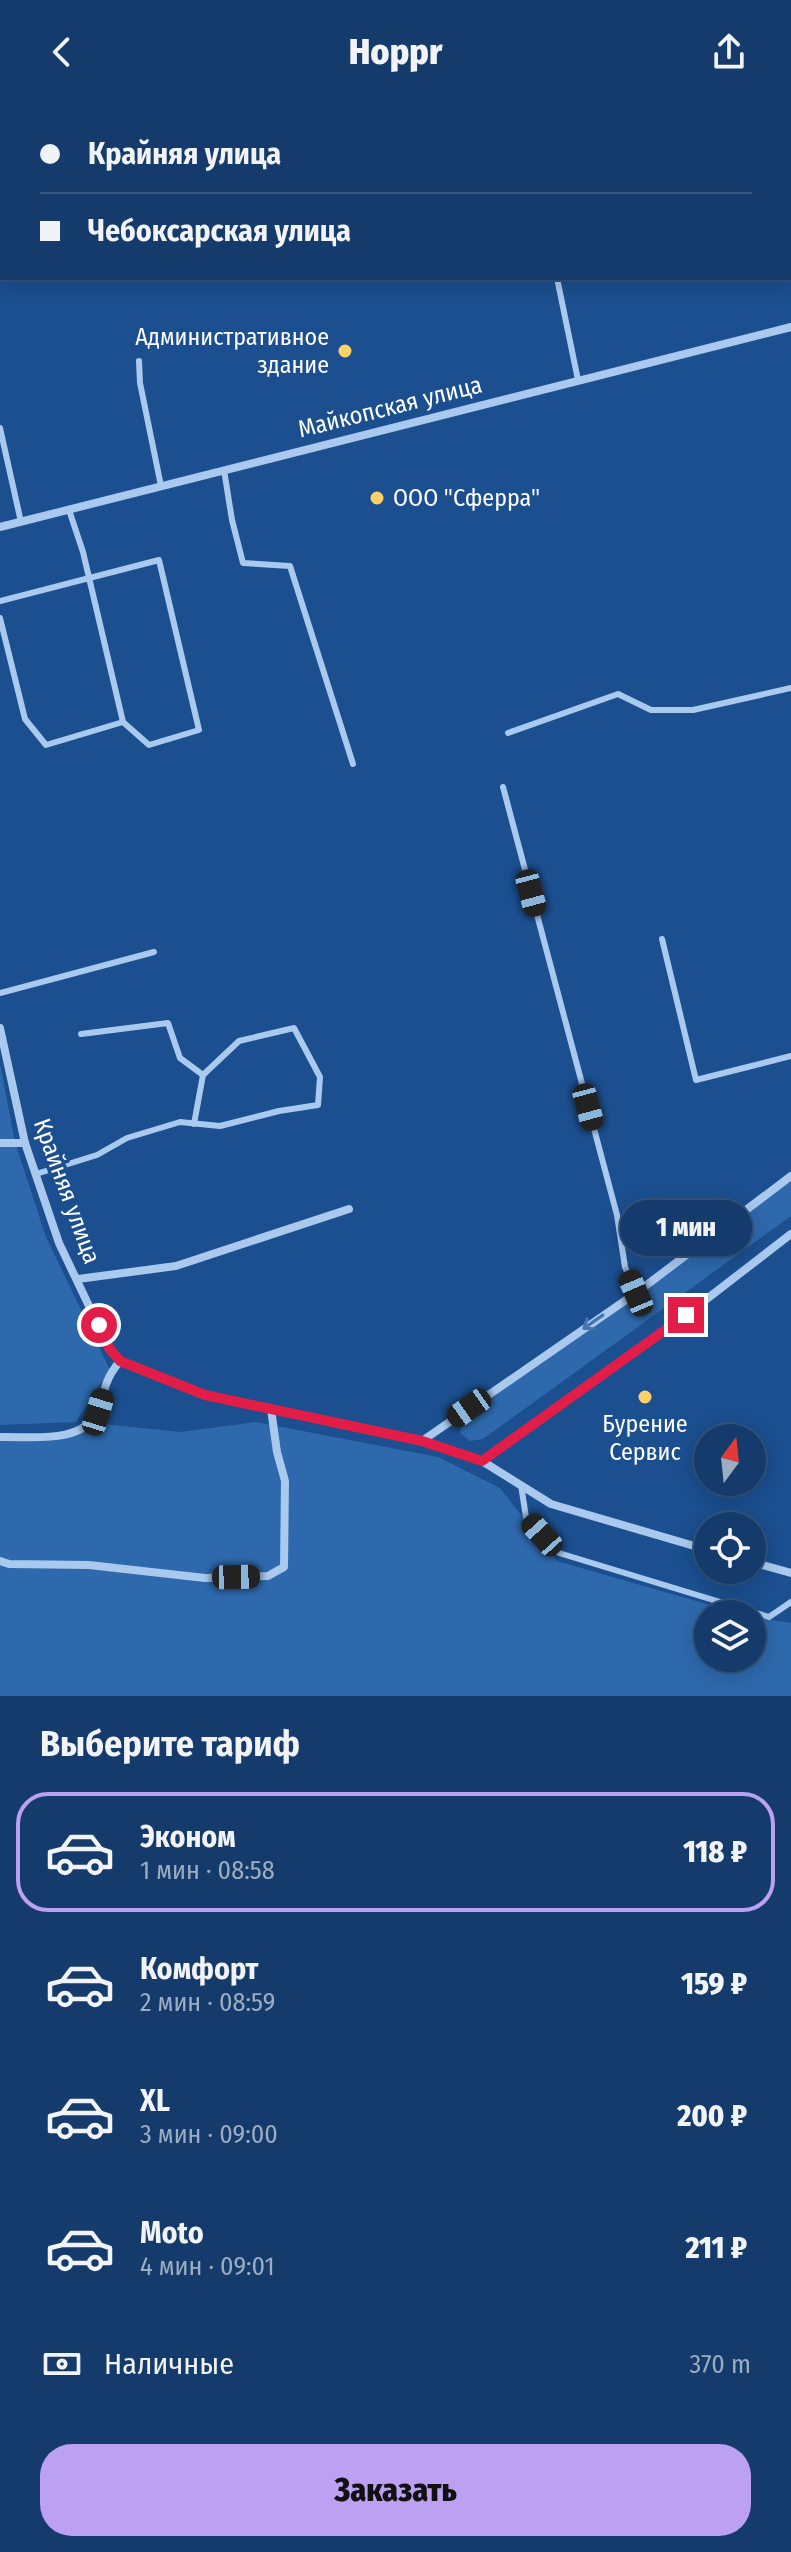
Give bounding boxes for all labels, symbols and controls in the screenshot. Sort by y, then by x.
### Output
icon: back [40,30,84,74]
text: Hoppr [349,30,442,74]
icon: share [707,30,751,74]
text: Крайняя улица [88,136,281,172]
text: Чебоксарская улица [88,213,351,249]
place label: Административное здание [135,323,329,379]
marker: Административное здание [336,342,354,360]
street label: Майкопская улица [295,371,485,443]
place label: ООО "Сферра" [393,484,540,512]
marker: ООО "Сферра" [368,489,386,507]
car [513,867,549,919]
car [570,1081,606,1133]
street label: Крайняя улица [28,1115,106,1267]
callout: 1 мин [620,1199,752,1255]
text: 1 мин [656,1212,716,1243]
car [616,1266,656,1320]
route end [668,1297,704,1333]
route start [81,1307,117,1343]
one-way arrow [583,1314,605,1330]
car [442,1384,496,1432]
car [80,1386,116,1438]
marker: Бурение Сервис [636,1388,654,1406]
place label: Бурение Сервис [602,1410,688,1466]
north arrow [694,1424,766,1496]
map controls [694,1424,766,1672]
car [517,1509,567,1561]
button: locate [694,1512,766,1584]
car [212,1565,260,1589]
button: layers [694,1600,766,1672]
text: Выберите тариф [40,1722,300,1766]
icon: car [44,1816,116,1888]
text: Эконом [140,1819,236,1855]
text: 118 ₽ [683,1834,747,1870]
text: 1 мин · 08:58 [140,1855,275,1886]
icon: car [44,1948,116,2020]
text: Комфорт [140,1951,258,1987]
text: 159 ₽ [681,1966,747,2002]
text: 2 мин · 08:59 [140,1987,275,2018]
icon: car [44,2080,116,2152]
text: XL [140,2083,170,2119]
text: 200 ₽ [677,2098,747,2134]
text: 3 мин · 09:00 [140,2119,278,2150]
icon: car [44,2212,116,2284]
text: Moto [140,2215,204,2251]
text: 211 ₽ [685,2230,747,2266]
text: 4 мин · 09:01 [140,2251,275,2282]
icon: cash [40,2342,84,2386]
text: Наличные [104,2346,234,2382]
text: 370 m [690,2349,751,2380]
button: Заказать [40,2444,751,2536]

